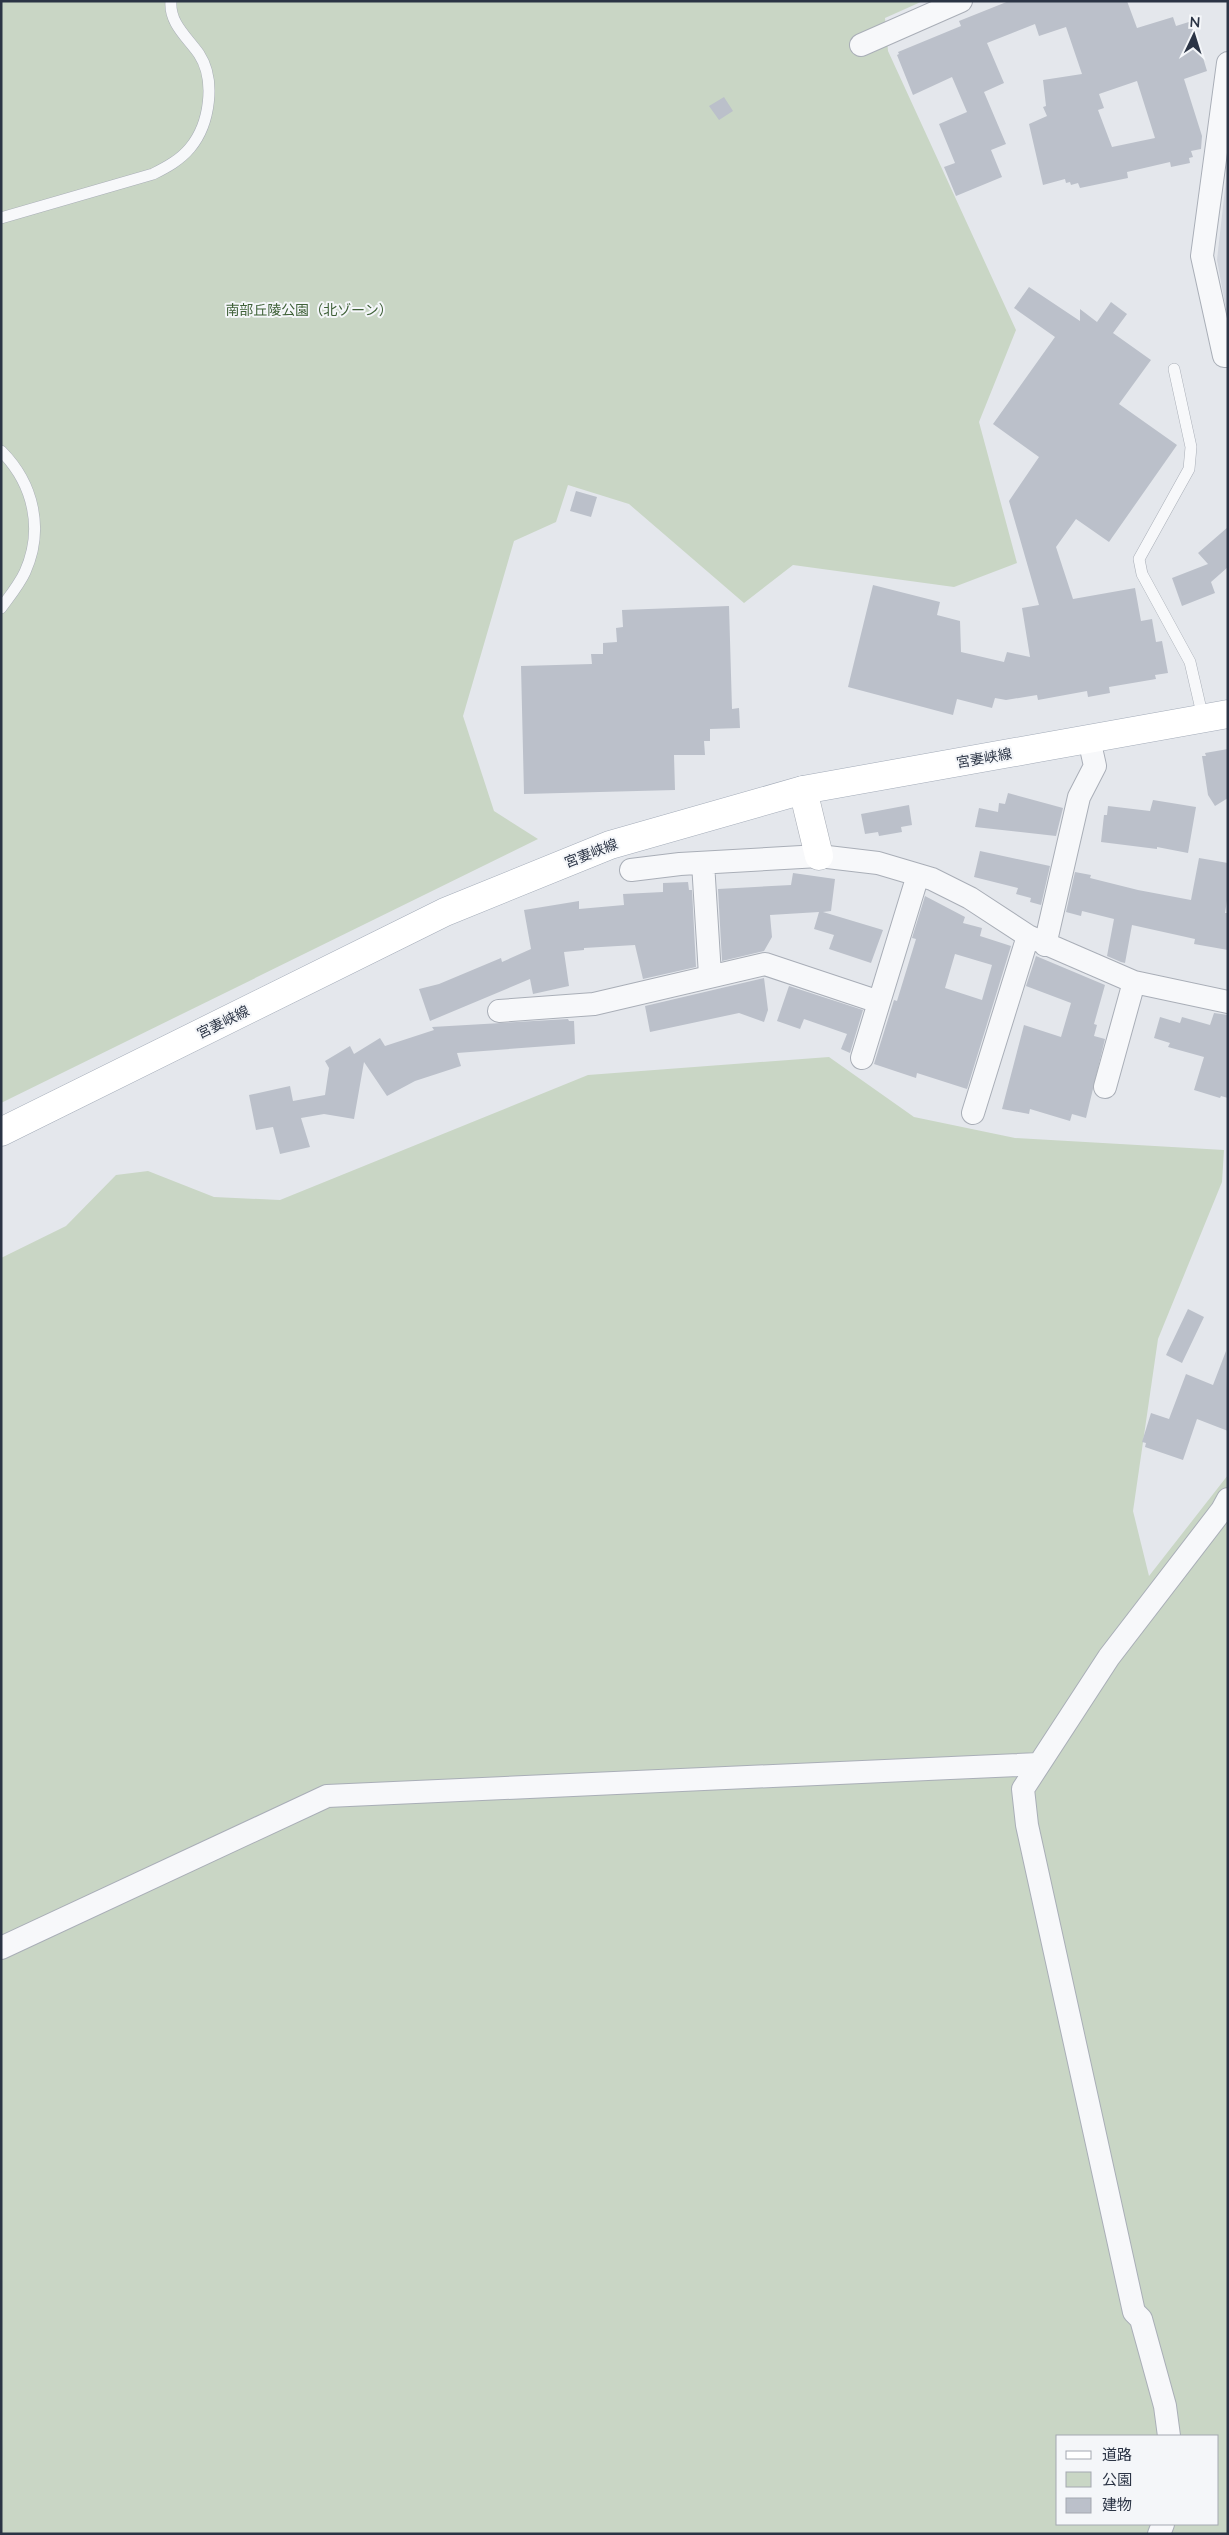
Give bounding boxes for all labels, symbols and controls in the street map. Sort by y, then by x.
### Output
north arrow [1169,10,1219,60]
text: N [1189,13,1201,30]
park label: 南部丘陵公園（北ゾーン） [225,301,393,318]
street label: 宮妻峡線 [955,744,1013,771]
street label: 宮妻峡線 [562,835,620,871]
street label: 宮妻峡線 [194,1002,252,1041]
legend [1056,2435,1219,2525]
text: 道路 [1102,2445,1132,2463]
text: 公園 [1102,2470,1132,2488]
text: 建物 [1102,2495,1132,2513]

